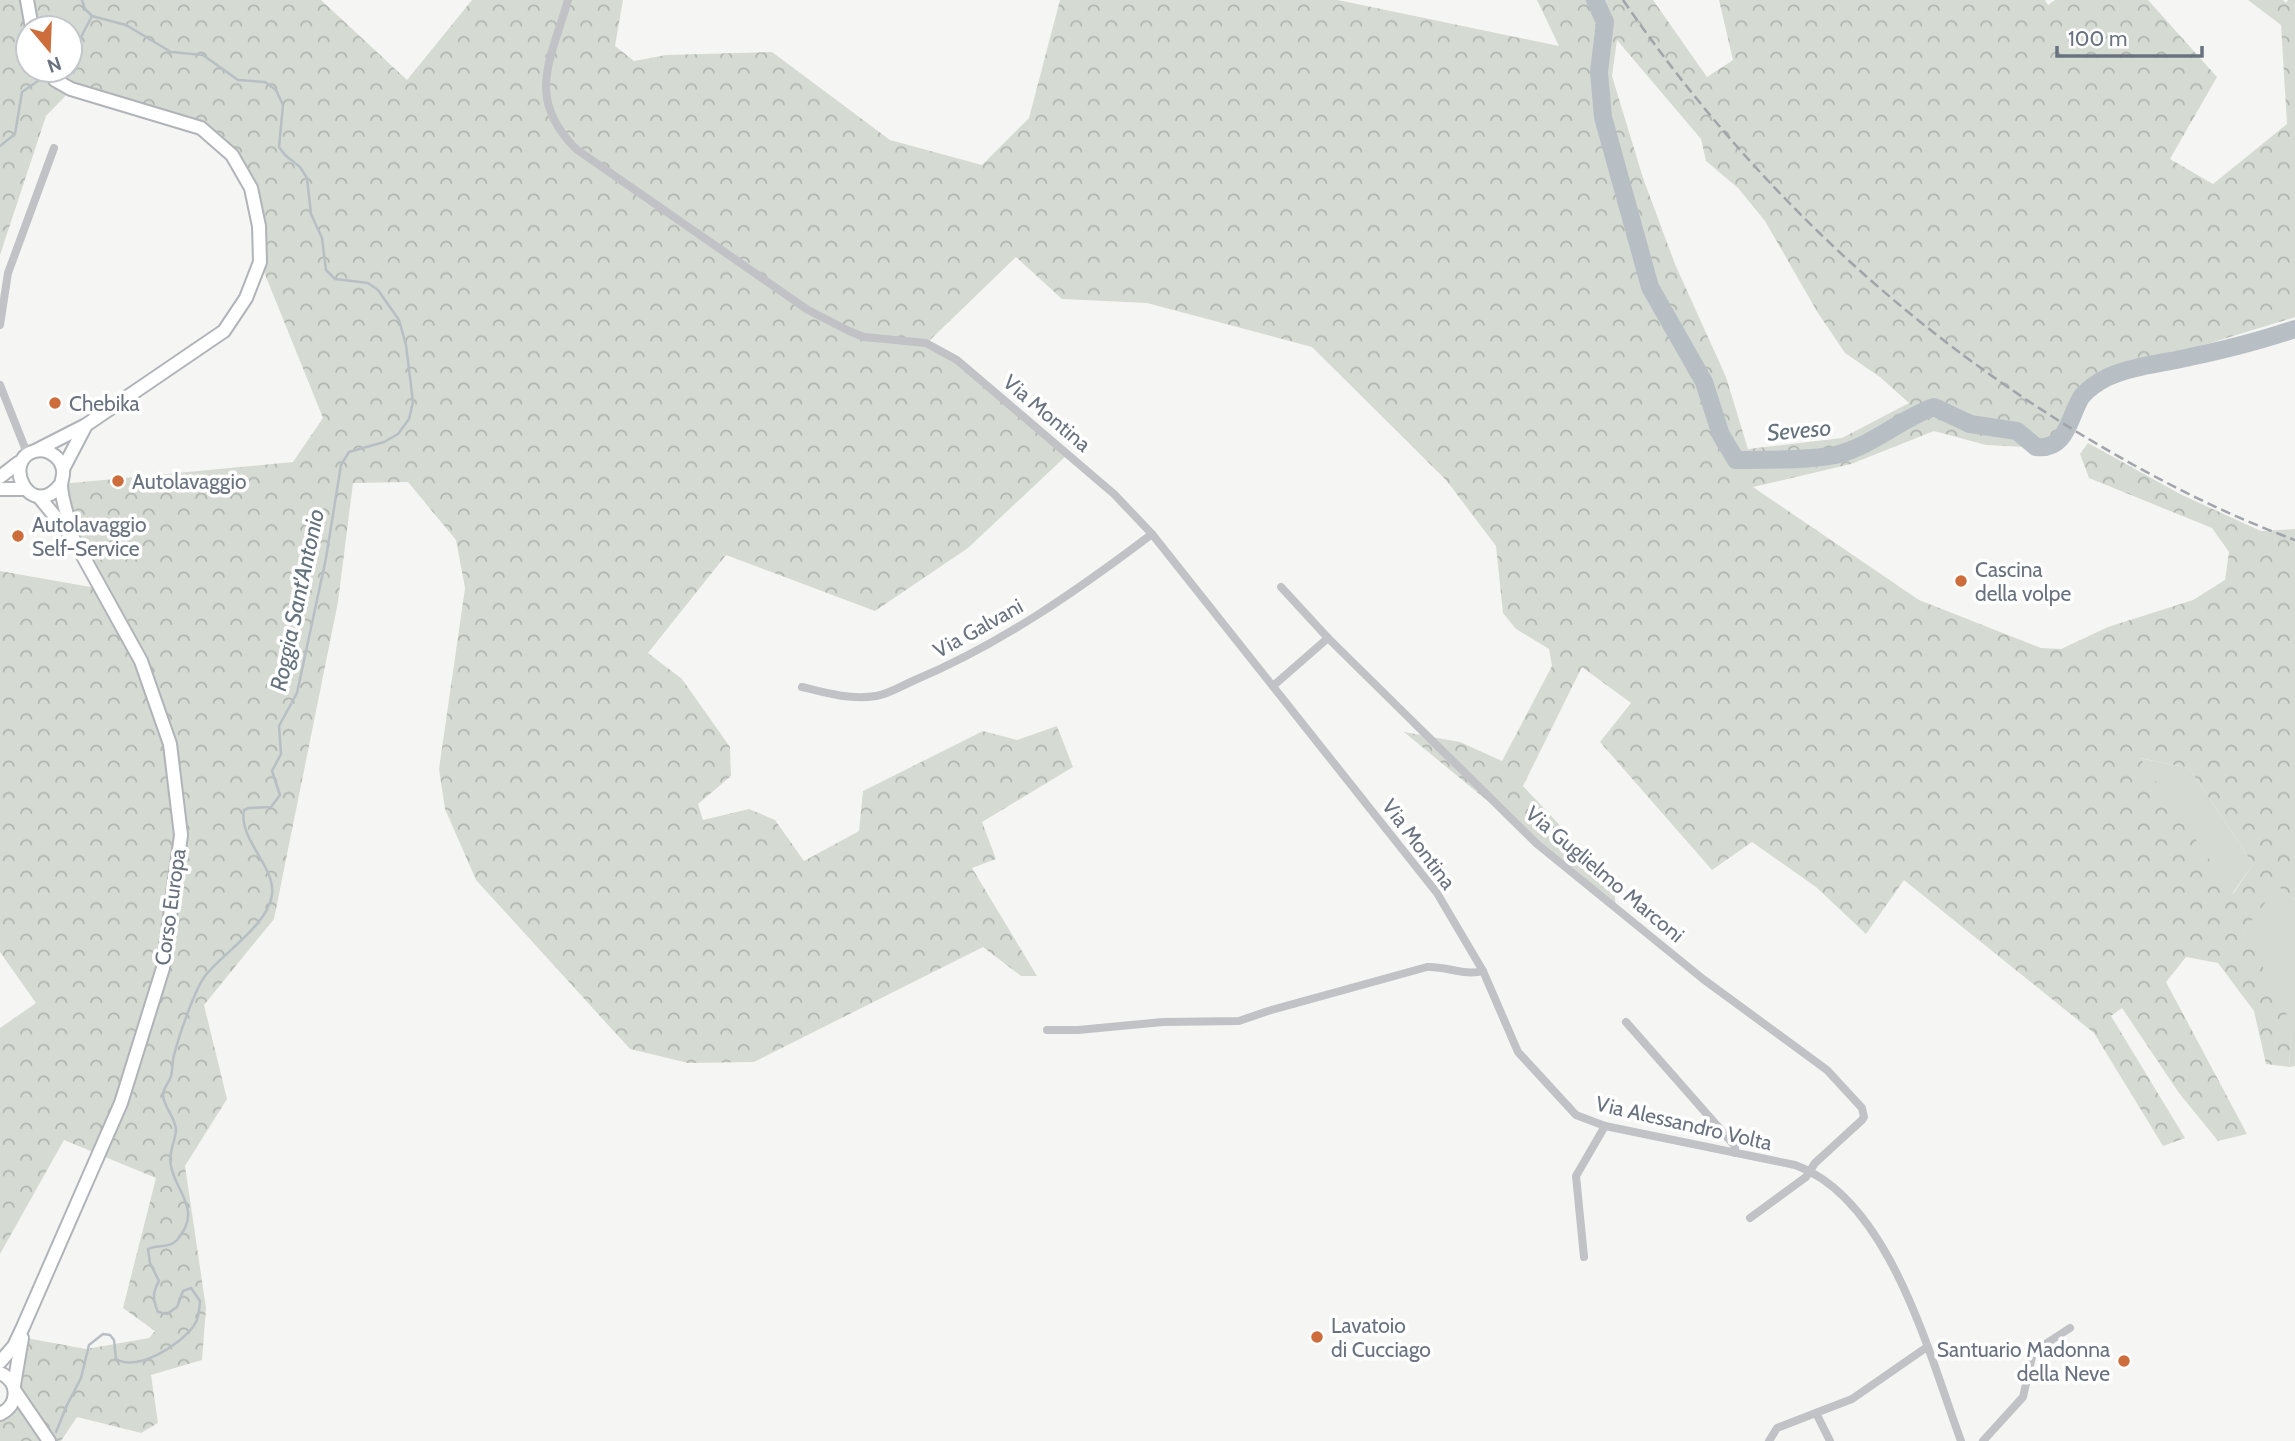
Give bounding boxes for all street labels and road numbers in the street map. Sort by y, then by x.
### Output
street label: Via Montina [998,369,1096,457]
street label: Via Galvani [929,593,1027,663]
street label: Via Montina [1377,794,1461,894]
street label: Via Guglielmo Marconi [1521,801,1689,947]
street label: Corso Europa [149,847,191,967]
street label: Via Alessandro Volta [1593,1091,1775,1155]

